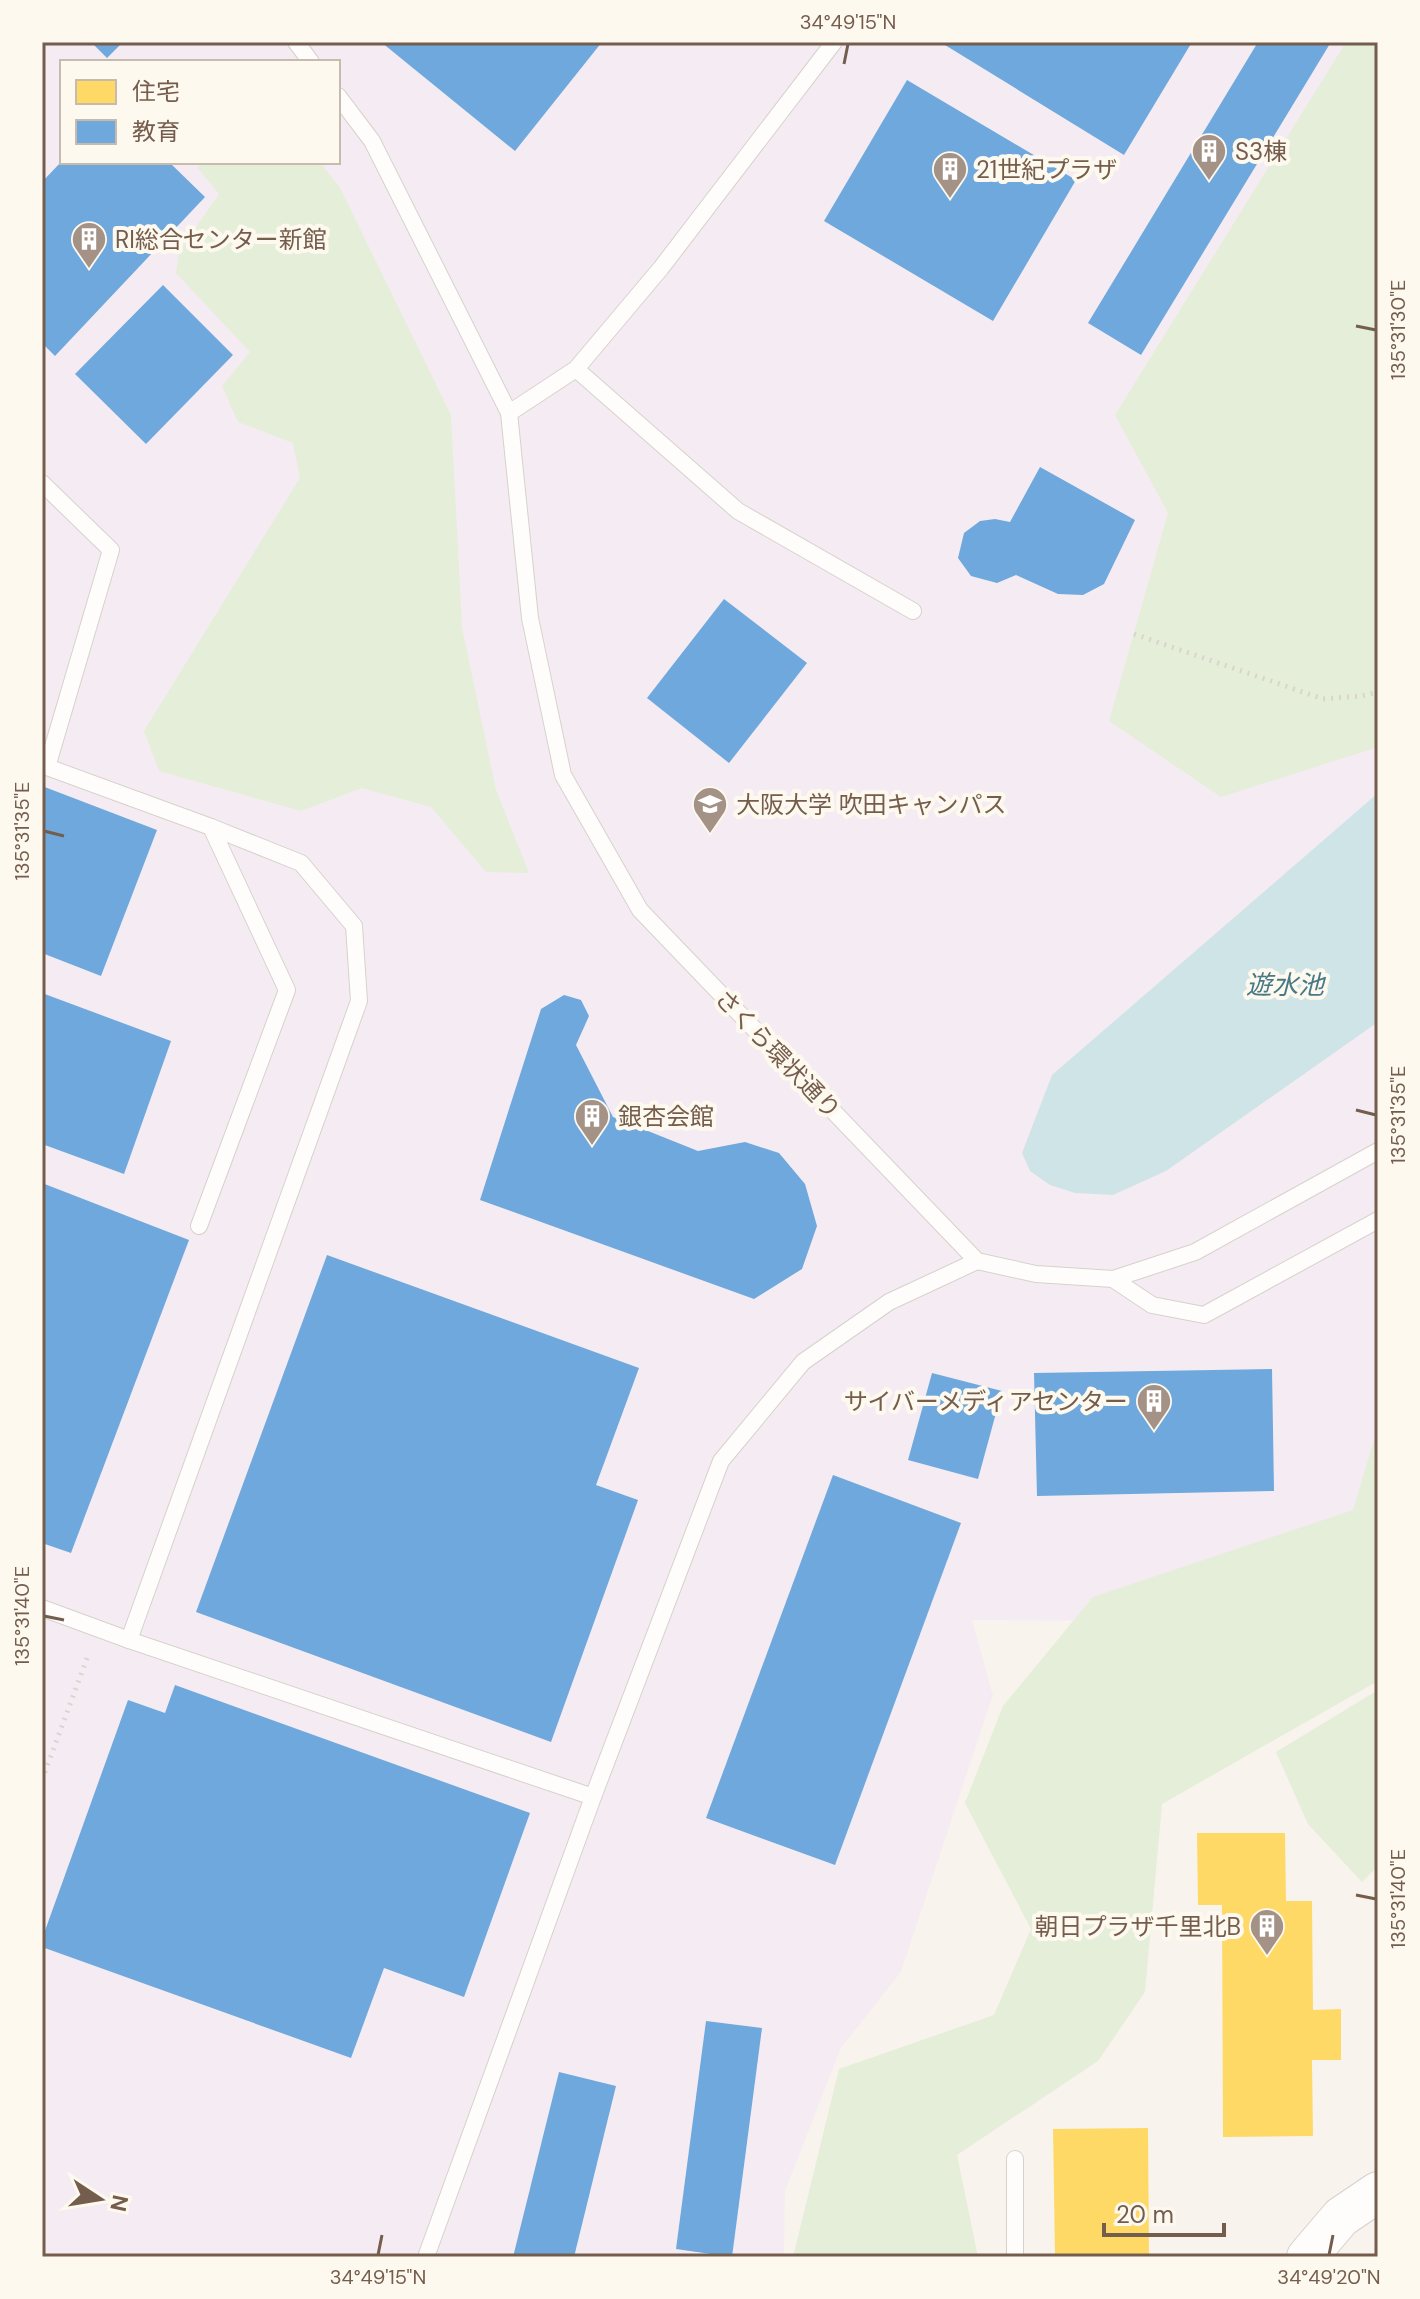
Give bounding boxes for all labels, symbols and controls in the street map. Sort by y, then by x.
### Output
text: 34°49'15"N [800,9,896,35]
legend [60,60,340,164]
text: 住宅 [132,76,180,107]
text: 教育 [132,116,180,147]
building icon: S3棟 [1190,132,1228,182]
place label: S3棟 [1235,136,1287,167]
building icon: 21世紀プラザ [931,150,969,200]
place label: 21世紀プラザ [976,154,1117,185]
building icon: RI総合センター新館 [70,220,108,270]
place label: RI総合センター新館 [115,224,327,255]
text: 135°31'30"E [1385,280,1411,380]
text: 135°31'35"E [9,782,35,880]
school or university icon: 大阪大学 吹田キャンパス [691,785,729,835]
place label: 大阪大学 吹田キャンパス [736,789,1006,820]
water label: 遊水池 [1246,968,1327,1002]
street label: さくら環状通り [708,983,848,1125]
text: 135°31'35"E [1385,1066,1411,1164]
building icon: 銀杏会館 [573,1097,611,1147]
place label: 銀杏会館 [618,1101,714,1132]
building icon: サイバーメディアセンター [1135,1382,1173,1432]
place label: サイバーメディアセンター [844,1386,1128,1417]
text: 135°31'40"E [9,1566,35,1666]
text: 135°31'40"E [1385,1849,1411,1949]
building icon: 朝日プラザ千里北B [1248,1907,1286,1957]
place label: 朝日プラザ千里北B [1035,1911,1241,1942]
north arrow [60,2159,140,2239]
scale bar [1104,2187,1224,2237]
text: N [103,2192,135,2214]
text: 20 m [1116,2199,1174,2230]
text: 34°49'15"N [330,2264,426,2290]
text: 34°49'20"N [1277,2264,1381,2290]

